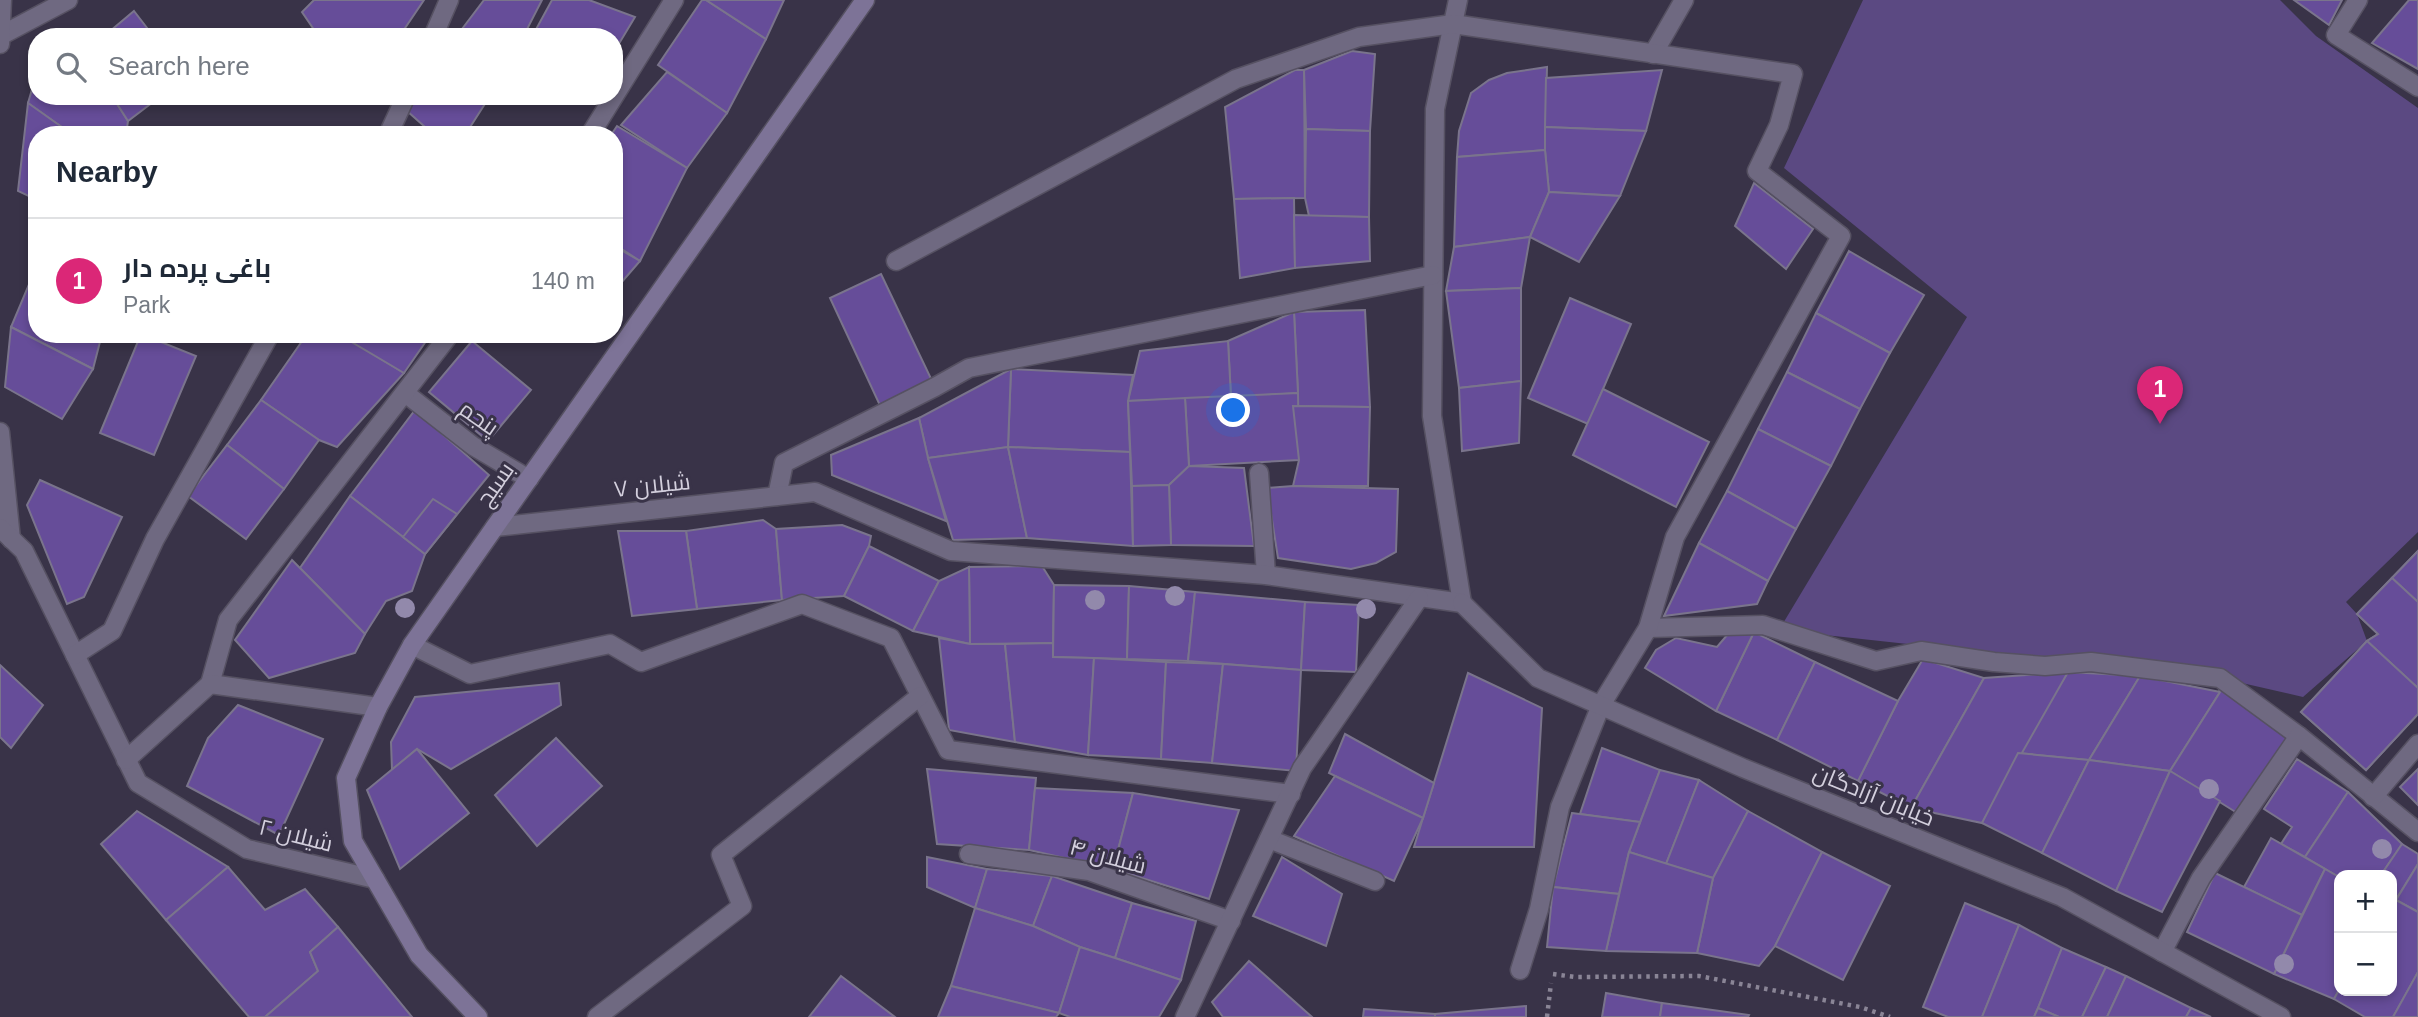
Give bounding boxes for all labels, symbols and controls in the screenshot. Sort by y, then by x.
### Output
search box [28,28,623,105]
icon: search [52,48,90,86]
text: Search here [108,51,250,81]
text: Nearby [56,155,158,188]
text: باغی پرده دار [123,253,271,283]
text: 1 [73,268,85,294]
text: 140 m [531,268,595,294]
text: Park [123,292,170,318]
pin: 1 [2137,366,2183,424]
your location [1216,393,1250,427]
street label: پنجم [453,395,504,443]
street label: بسیج [471,457,522,512]
street label: شیلان ۷ [612,468,692,503]
street label: خیابان آزادگان [1809,759,1938,832]
street label: شیلان ۲ [256,813,336,858]
street label: شیلان ۴ [1067,833,1149,880]
map controls [2334,870,2397,996]
button: + [2334,870,2397,933]
button: − [2334,933,2397,996]

